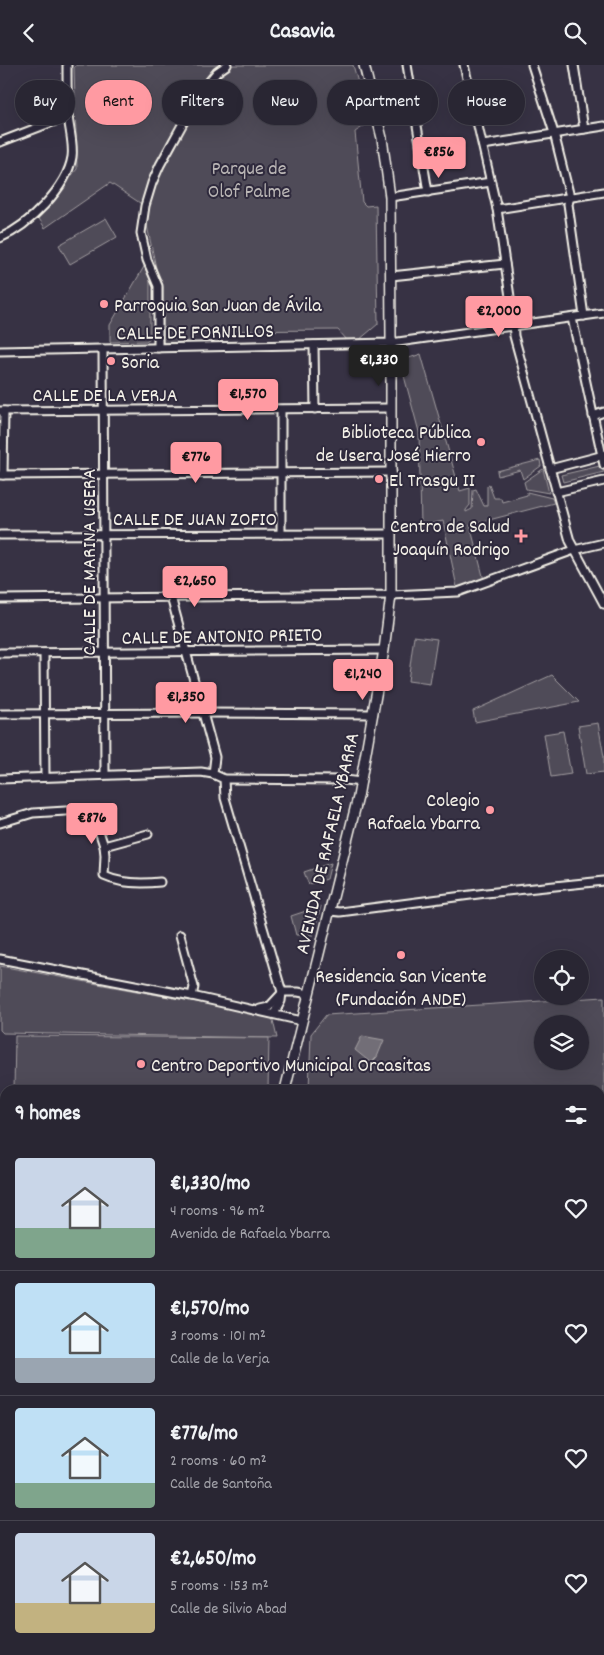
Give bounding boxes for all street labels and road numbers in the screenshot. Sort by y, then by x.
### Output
street label: CALLE DE FORNILLOS [116,319,274,349]
street label: CALLE DE LA VERJA [32,383,178,411]
street label: CALLE DE MARINA USERA [77,468,105,655]
street label: CALLE DE JUAN ZOFIO [113,507,277,535]
street label: CALLE DE ANTONIO PRIETO [121,622,323,654]
street label: AVENIDA DE RAFAELA YBARRA [290,730,368,957]

